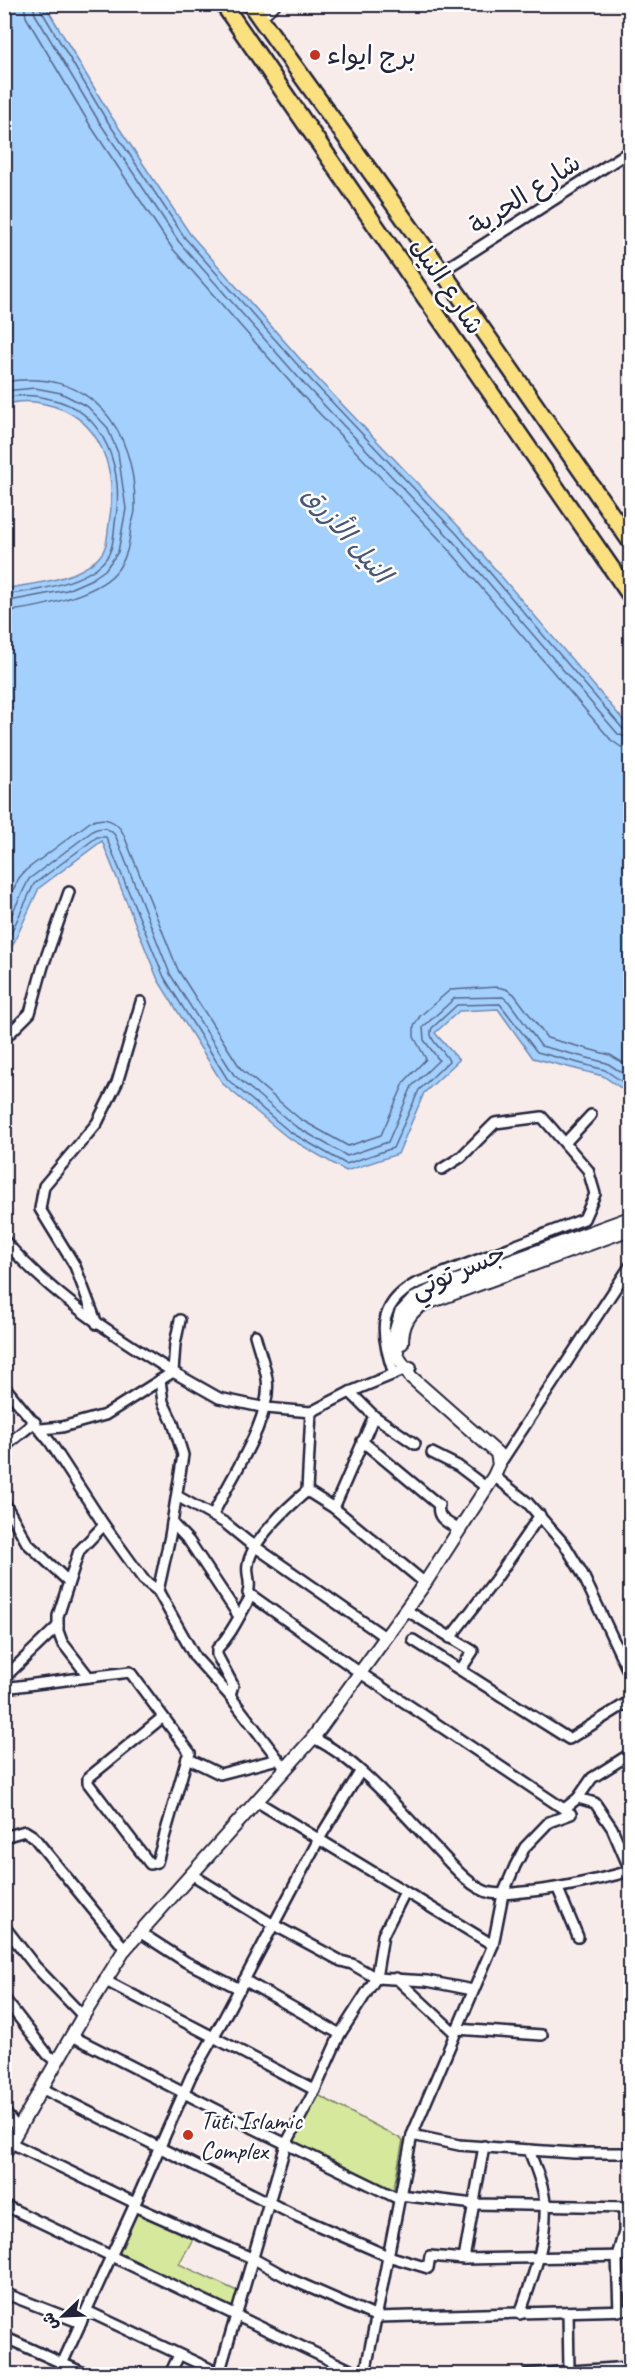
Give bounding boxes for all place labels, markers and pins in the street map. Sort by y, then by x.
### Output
place label: برج ايواء [327,39,416,73]
marker: برج ايواء [308,48,322,62]
place label: Tuti Islamic Complex [200,2104,303,2167]
marker: Tuti Islamic Complex [181,2128,195,2142]

